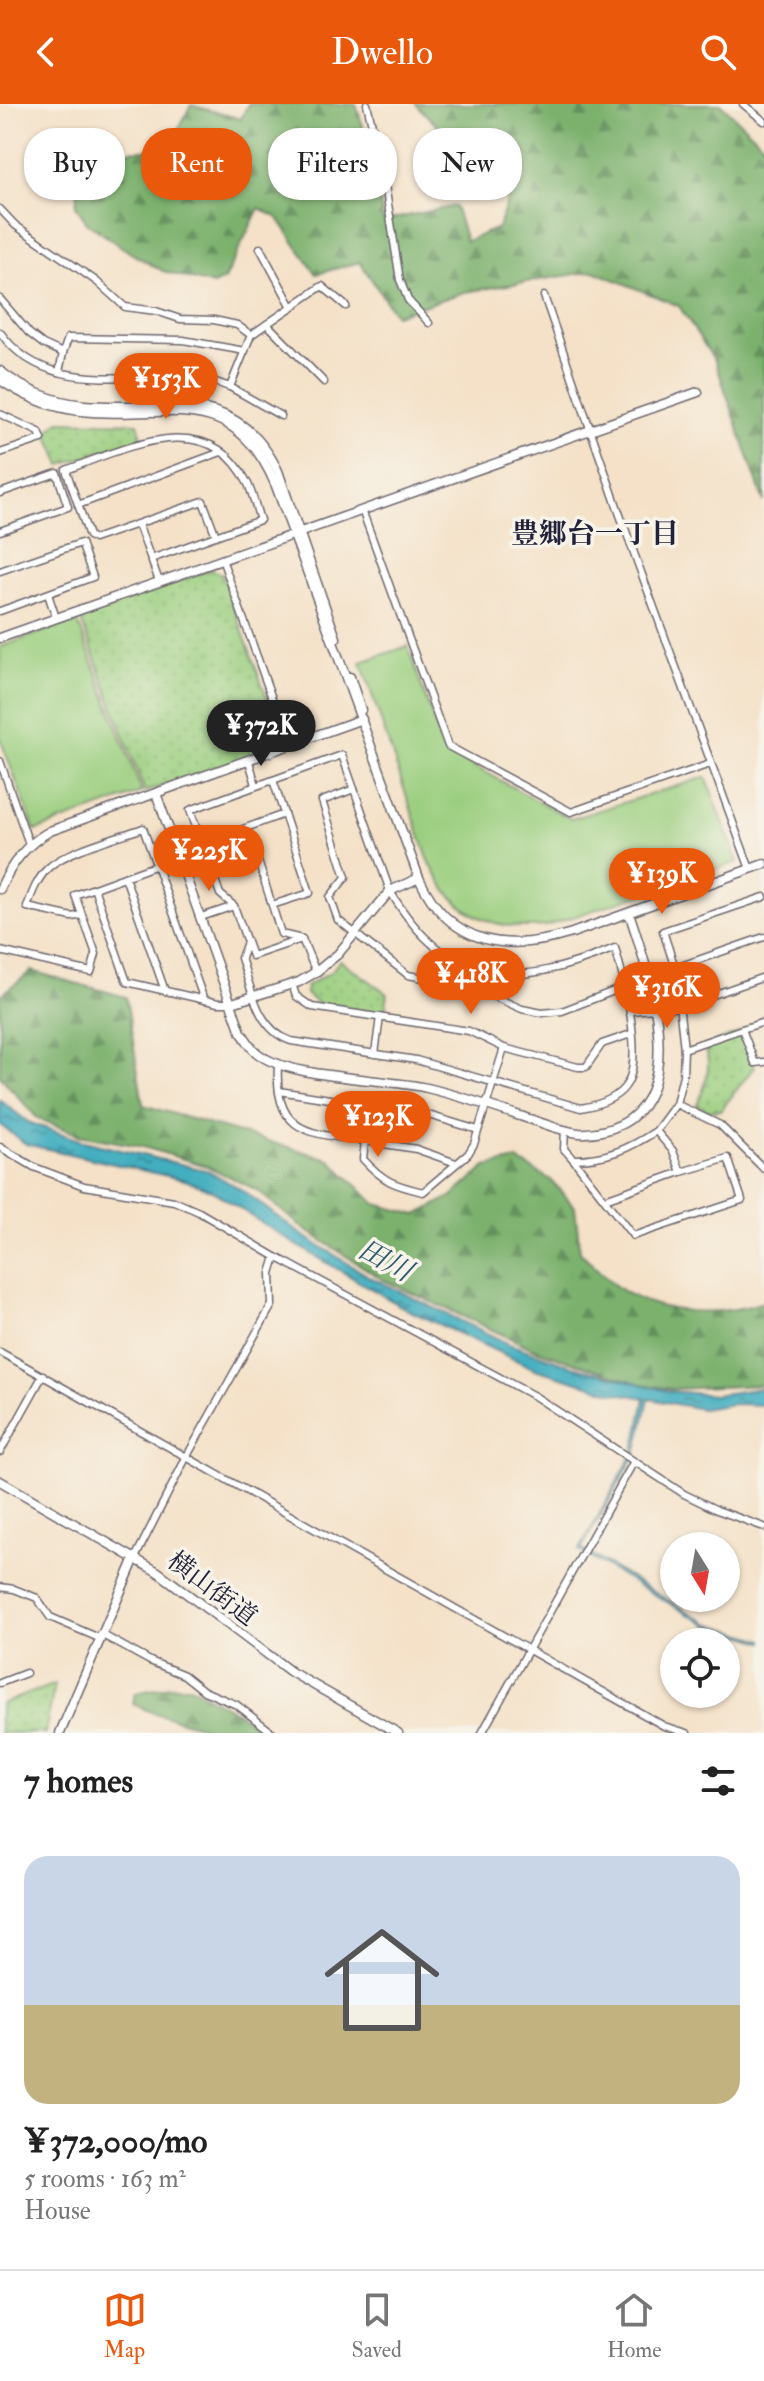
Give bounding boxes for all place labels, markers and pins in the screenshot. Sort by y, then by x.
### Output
pin: ¥153K [110,353,222,421]
pin: ¥372K [205,700,317,768]
pin: ¥225K [153,825,265,893]
pin: ¥139K [606,848,718,916]
pin: ¥418K [415,948,527,1016]
pin: ¥316K [611,962,723,1030]
pin: ¥123K [322,1091,434,1159]

